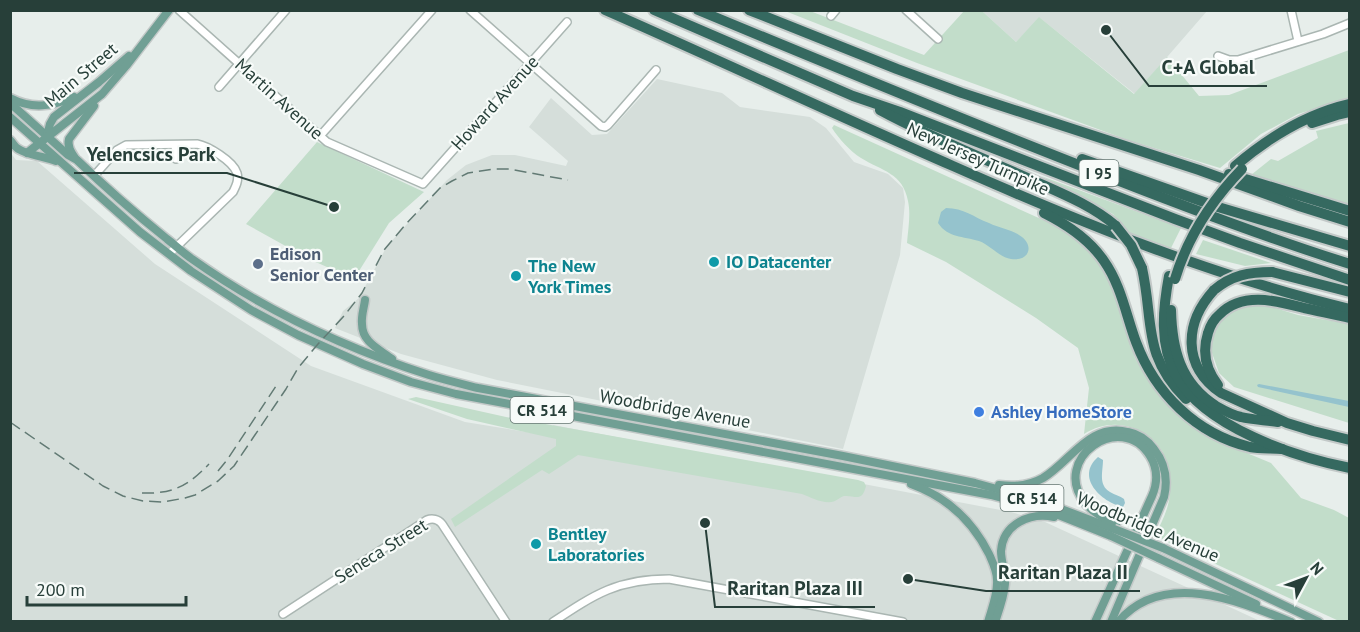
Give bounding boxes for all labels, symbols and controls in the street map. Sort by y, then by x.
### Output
street label: Main Street [39,37,122,112]
callout: C+A Global [1149,48,1267,86]
street label: Howard Avenue [446,50,543,155]
street label: Martin Avenue [230,53,328,144]
text: C+A Global [1161,54,1255,80]
street label: New Jersey Turnpike [903,117,1053,200]
callout: Yelencsics Park [74,135,227,173]
text: Yelencsics Park [85,141,216,167]
road number: I 95 [1080,160,1118,186]
place label: Edison Senior Center [270,242,374,286]
place label: IO Datacenter [726,250,832,273]
place label: The New York Times [527,254,612,298]
marker: IO Datacenter [707,255,721,269]
marker: Edison Senior Center [251,257,265,271]
marker: The New York Times [509,269,523,283]
street label: Woodbridge Avenue [598,384,752,433]
road number: CR 514 [510,397,574,423]
place label: Ashley HomeStore [991,400,1132,423]
marker: Ashley HomeStore [972,405,986,419]
road number: CR 514 [1000,485,1064,511]
street label: Woodbridge Avenue [1073,486,1223,567]
street label: Seneca Street [330,513,431,588]
place label: Bentley Laboratories [548,522,645,566]
marker: Bentley Laboratories [529,537,543,551]
north arrow [1276,548,1336,608]
callout: Raritan Plaza II [986,553,1140,591]
text: N [1306,558,1328,579]
text: Raritan Plaza II [998,559,1128,585]
scale bar [27,569,186,607]
callout: Raritan Plaza III [715,569,875,607]
text: Raritan Plaza III [727,575,863,601]
text: 200 m [36,578,85,601]

